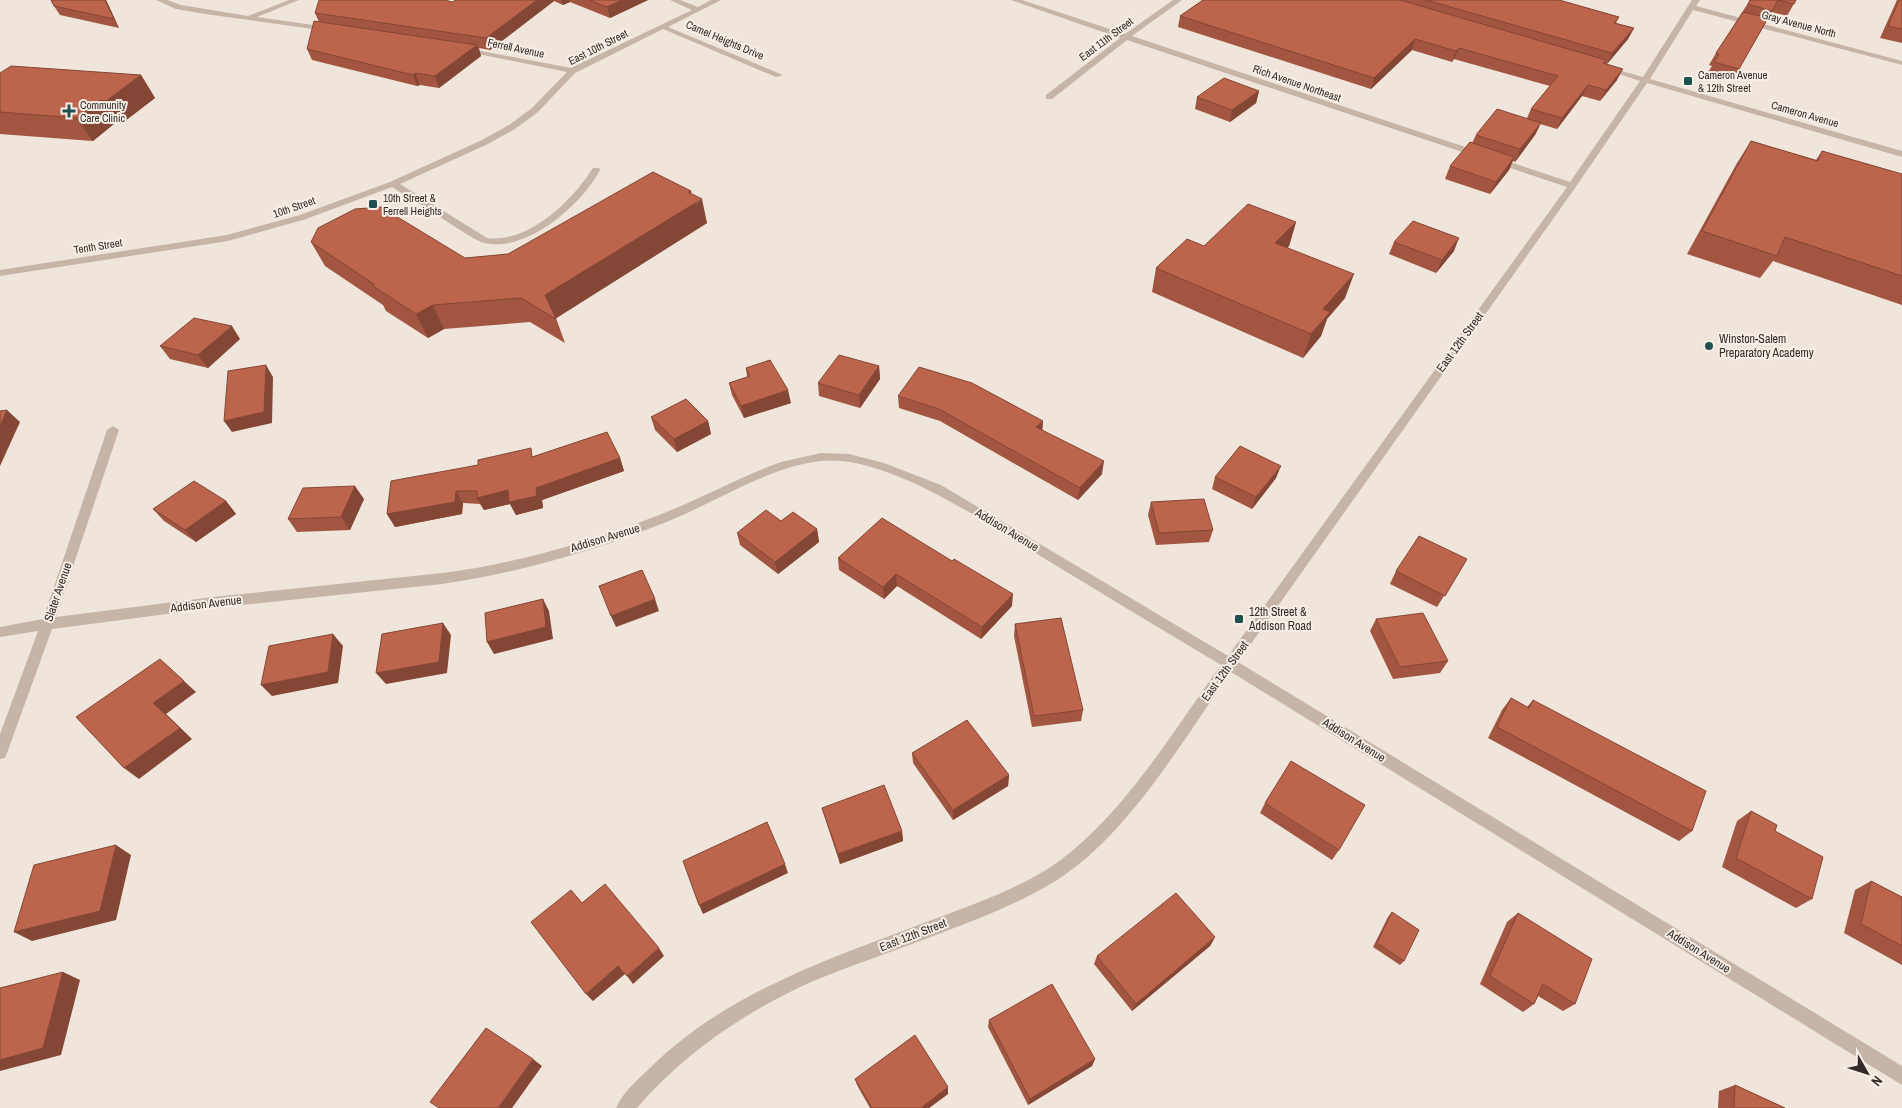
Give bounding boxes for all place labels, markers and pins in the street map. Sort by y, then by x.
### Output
place label: Cameron Avenue & 12th Street [1698,68,1768,95]
marker: Cameron Avenue & 12th Street [1682,75,1694,87]
place label: Community Care Clinic [80,98,127,125]
marker: Community Care Clinic [62,104,76,118]
place label: 10th Street & Ferrell Heights [383,191,442,218]
marker: 10th Street & Ferrell Heights [367,198,379,210]
place label: Winston-Salem Preparatory Academy [1719,331,1814,361]
marker: Winston-Salem Preparatory Academy [1703,340,1715,352]
place label: 12th Street & Addison Road [1248,604,1311,634]
marker: 12th Street & Addison Road [1233,613,1245,625]

